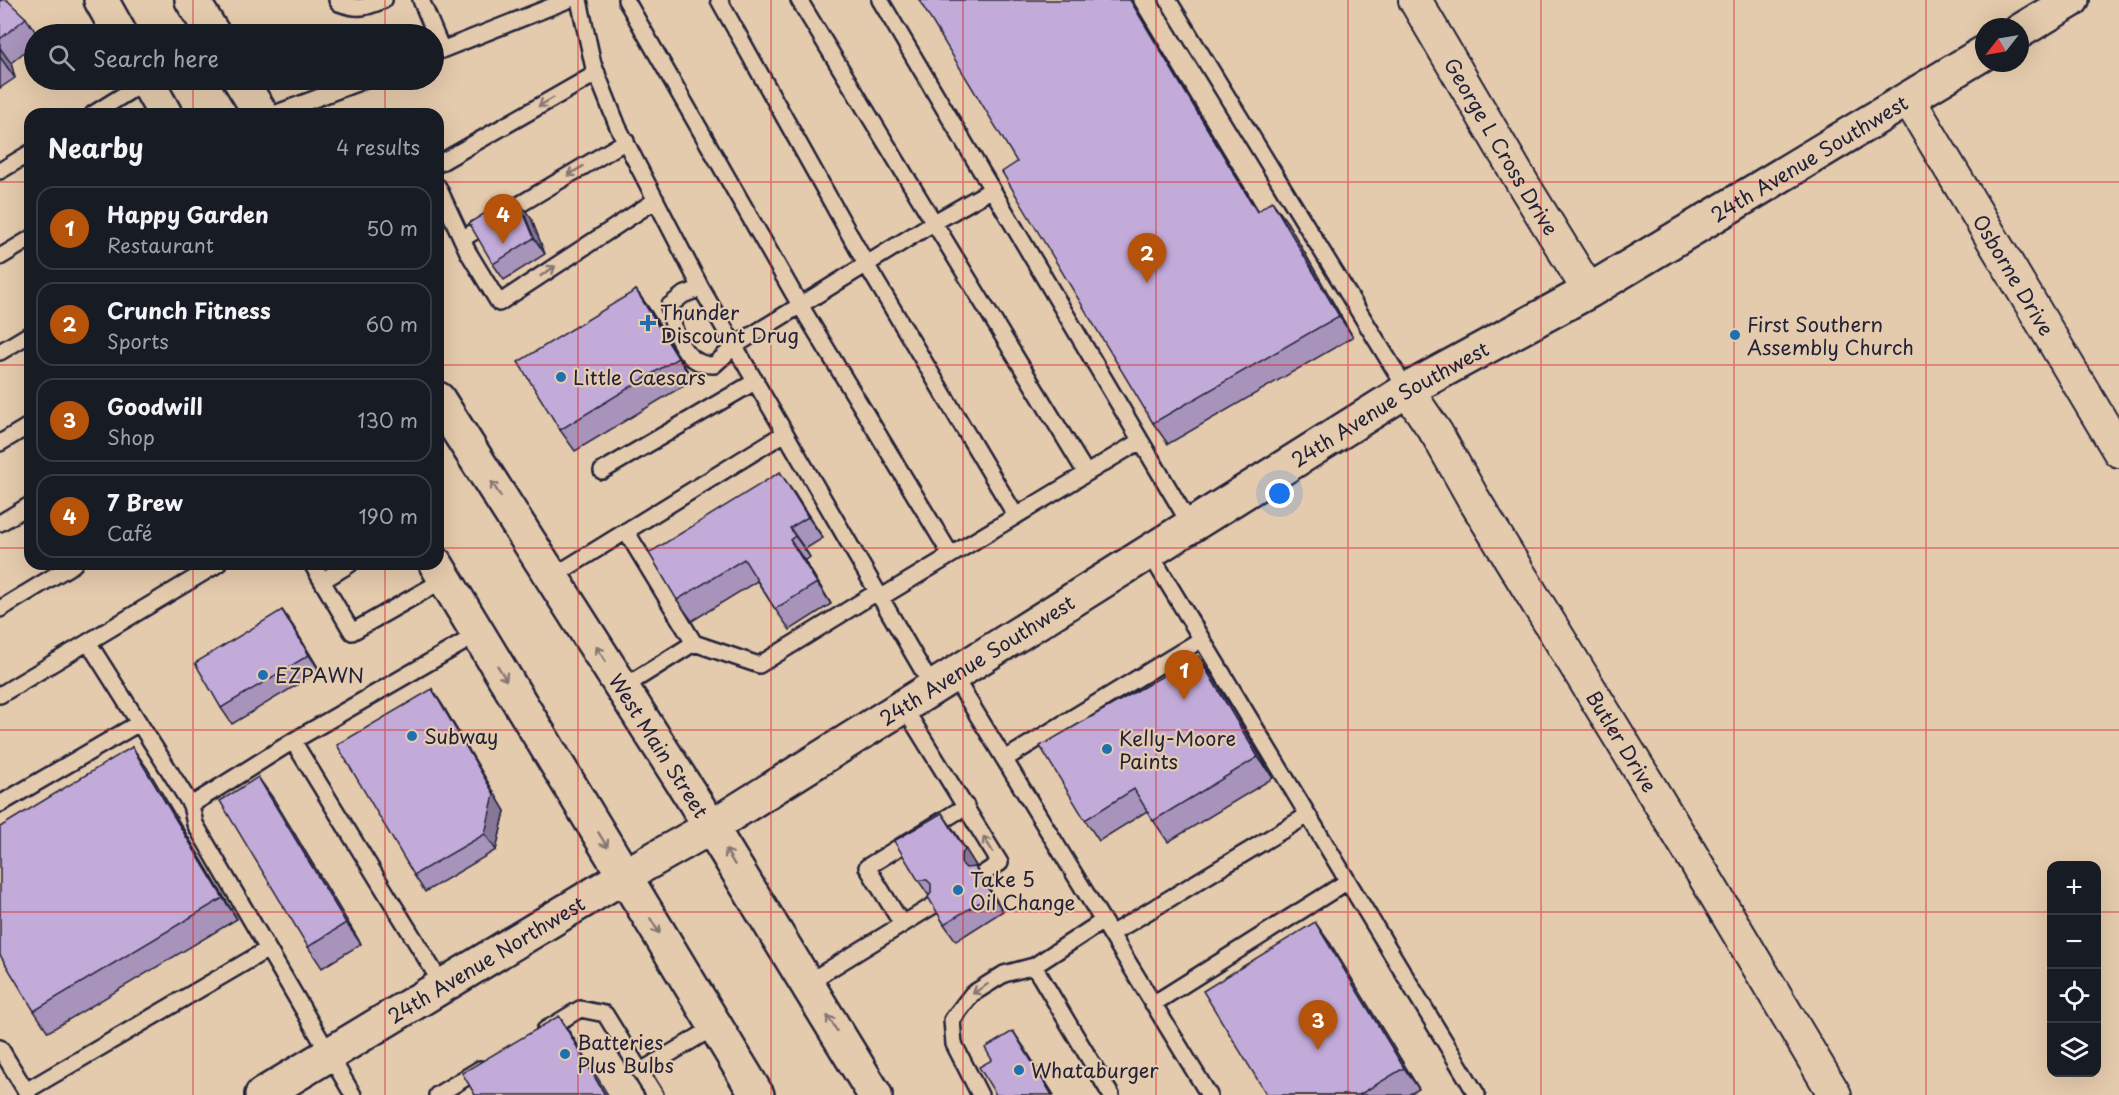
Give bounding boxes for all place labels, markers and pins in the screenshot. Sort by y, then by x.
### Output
pin: 4 [484,194,522,244]
pin: 2 [1128,234,1166,283]
place label: Thunder Discount Drug [660,297,799,350]
place label: First Southern Assembly Church [1747,309,1914,362]
marker: Thunder Discount Drug [641,316,655,330]
marker: First Southern Assembly Church [1728,328,1742,342]
place label: Little Caesars [573,362,706,392]
marker: Little Caesars [554,370,568,384]
pin: 1 [1164,650,1204,700]
place label: EZPAWN [275,660,364,690]
marker: EZPAWN [256,668,270,682]
place label: Subway [424,721,498,751]
place label: Kelly-Moore Paints [1119,723,1236,776]
marker: Subway [405,729,419,743]
marker: Kelly-Moore Paints [1100,742,1114,756]
place label: Take 5 Oil Change [970,864,1076,917]
marker: Take 5 Oil Change [951,883,965,897]
pin: 3 [1298,1000,1338,1050]
place label: Batteries Plus Bulbs [577,1027,674,1080]
marker: Batteries Plus Bulbs [558,1047,572,1061]
place label: Whataburger [1031,1055,1159,1085]
marker: Whataburger [1012,1063,1026,1077]

